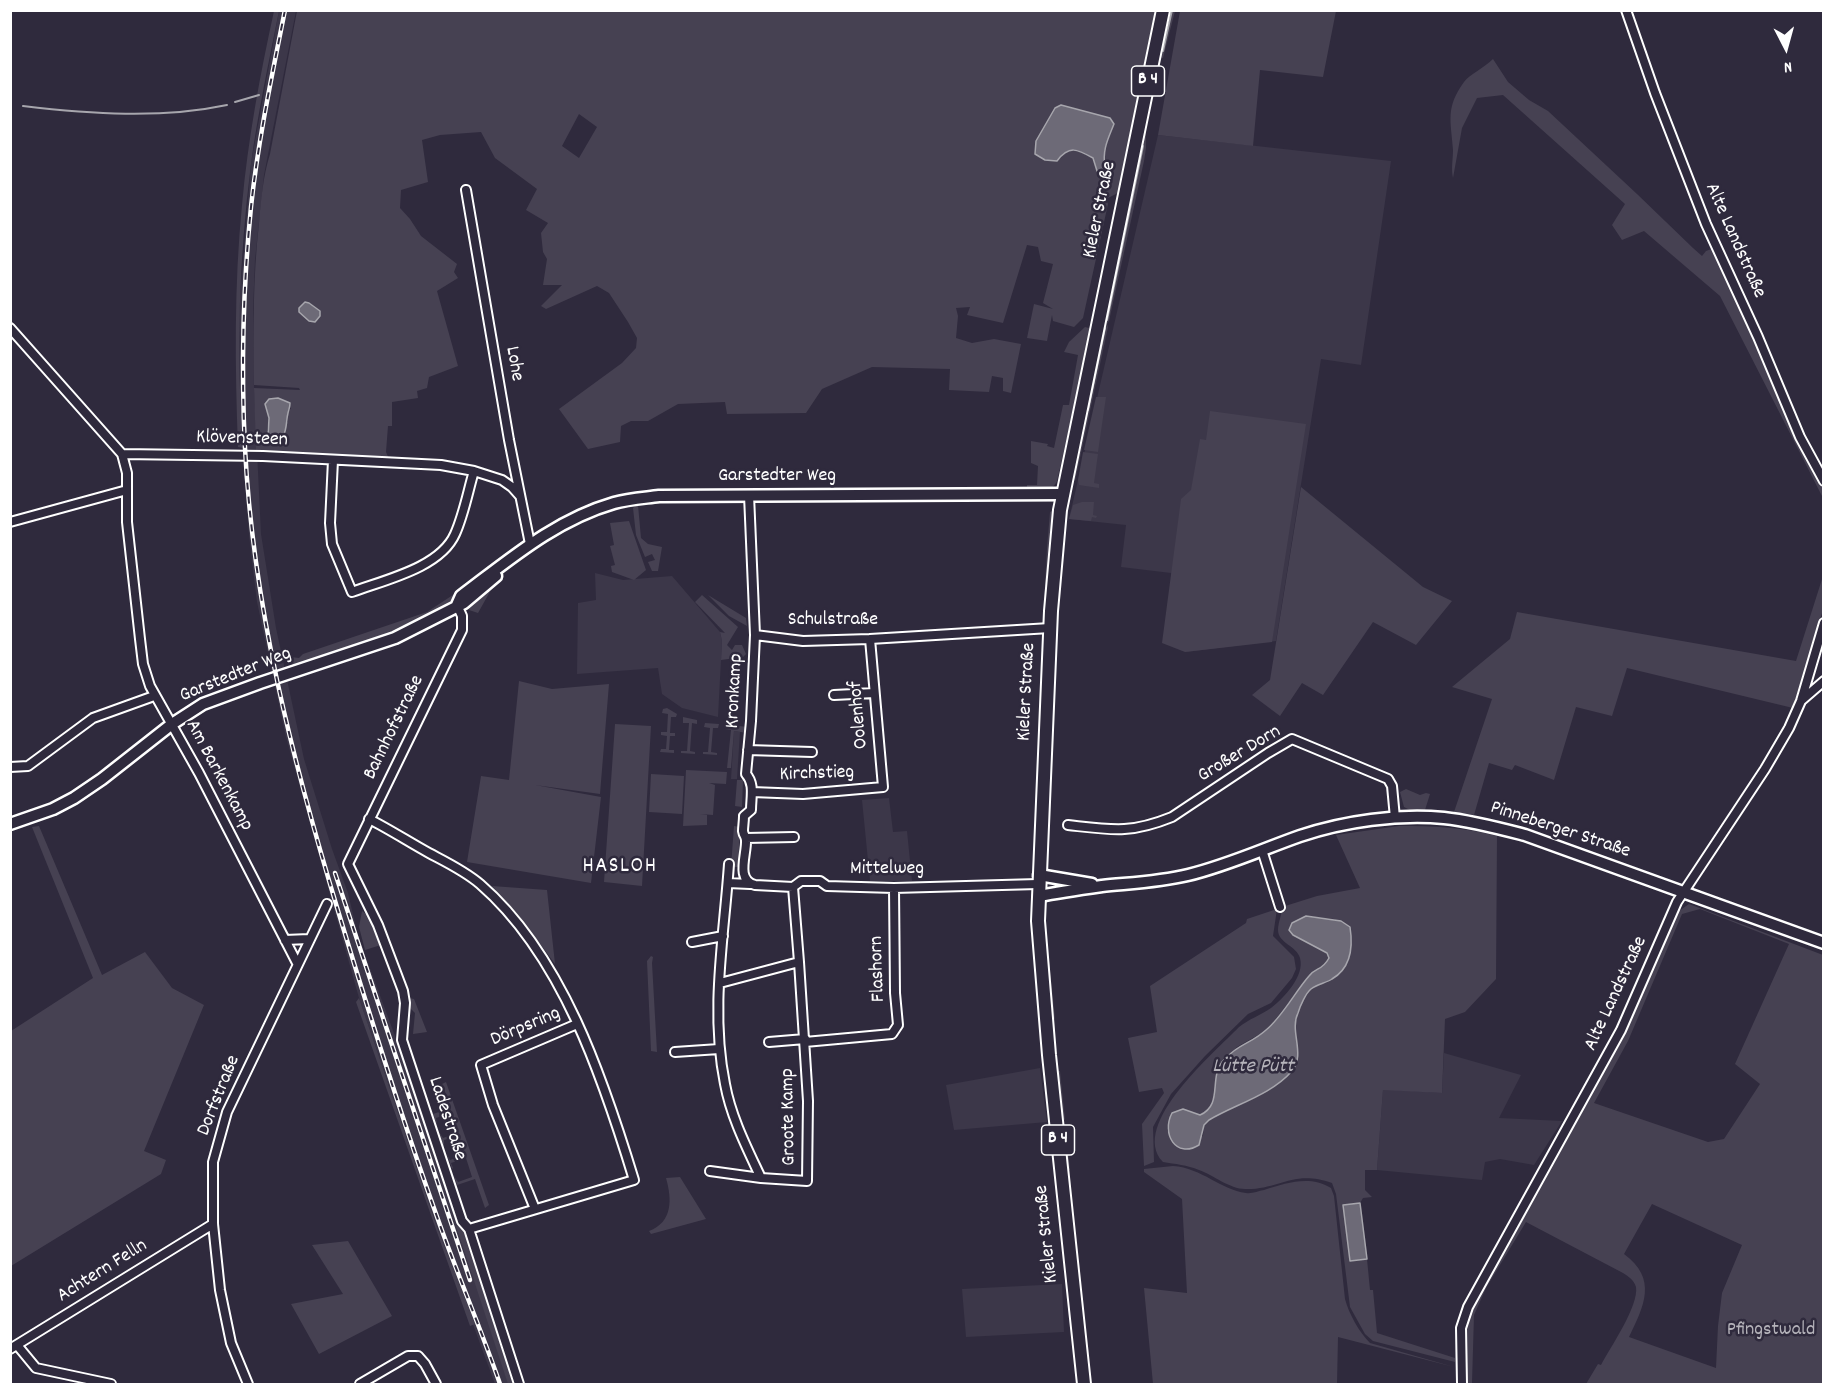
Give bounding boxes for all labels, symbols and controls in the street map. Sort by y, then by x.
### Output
north arrow [1756,18,1816,78]
text: N [1783,55,1793,78]
road number: B 4 [1132,66,1164,96]
street label: Kieler Straße [1079,159,1123,261]
street label: Alte Landstraße [1698,180,1770,302]
street label: Lohe [498,345,528,383]
street label: Klövensteen [196,426,288,454]
street label: Garstedter Weg [718,465,836,489]
street label: Schulstraße [788,609,878,633]
street label: Kieler Straße [1013,642,1043,742]
street label: Garstedter Weg [177,643,295,709]
street label: Kronkamp [722,653,750,729]
street label: Bahnhofstraße [359,672,431,784]
street label: Oolenhof [845,680,875,750]
street label: Am Barkenkamp [179,716,257,836]
street label: Großer Dorn [1194,721,1286,789]
street label: Kirchstieg [779,762,855,788]
street label: Pinneberger Straße [1487,797,1633,865]
district label: HASLOH [583,855,657,881]
street label: Mittelweg [850,858,924,882]
street label: Alte Landstraße [1580,933,1654,1055]
street label: Flashorn [866,936,892,1002]
street label: Dörpsring [488,1003,564,1053]
street label: Dorfstraße [193,1052,247,1140]
water label: Lütte Pütt [1212,1055,1294,1081]
street label: Groote Kamp [777,1068,803,1166]
street label: Ladestraße [421,1074,471,1164]
road number: B 4 [1042,1125,1074,1155]
street label: Kieler Straße [1031,1184,1065,1284]
street label: Achtern Felln [53,1235,153,1309]
park label: Pfingstwald [1727,1319,1815,1343]

